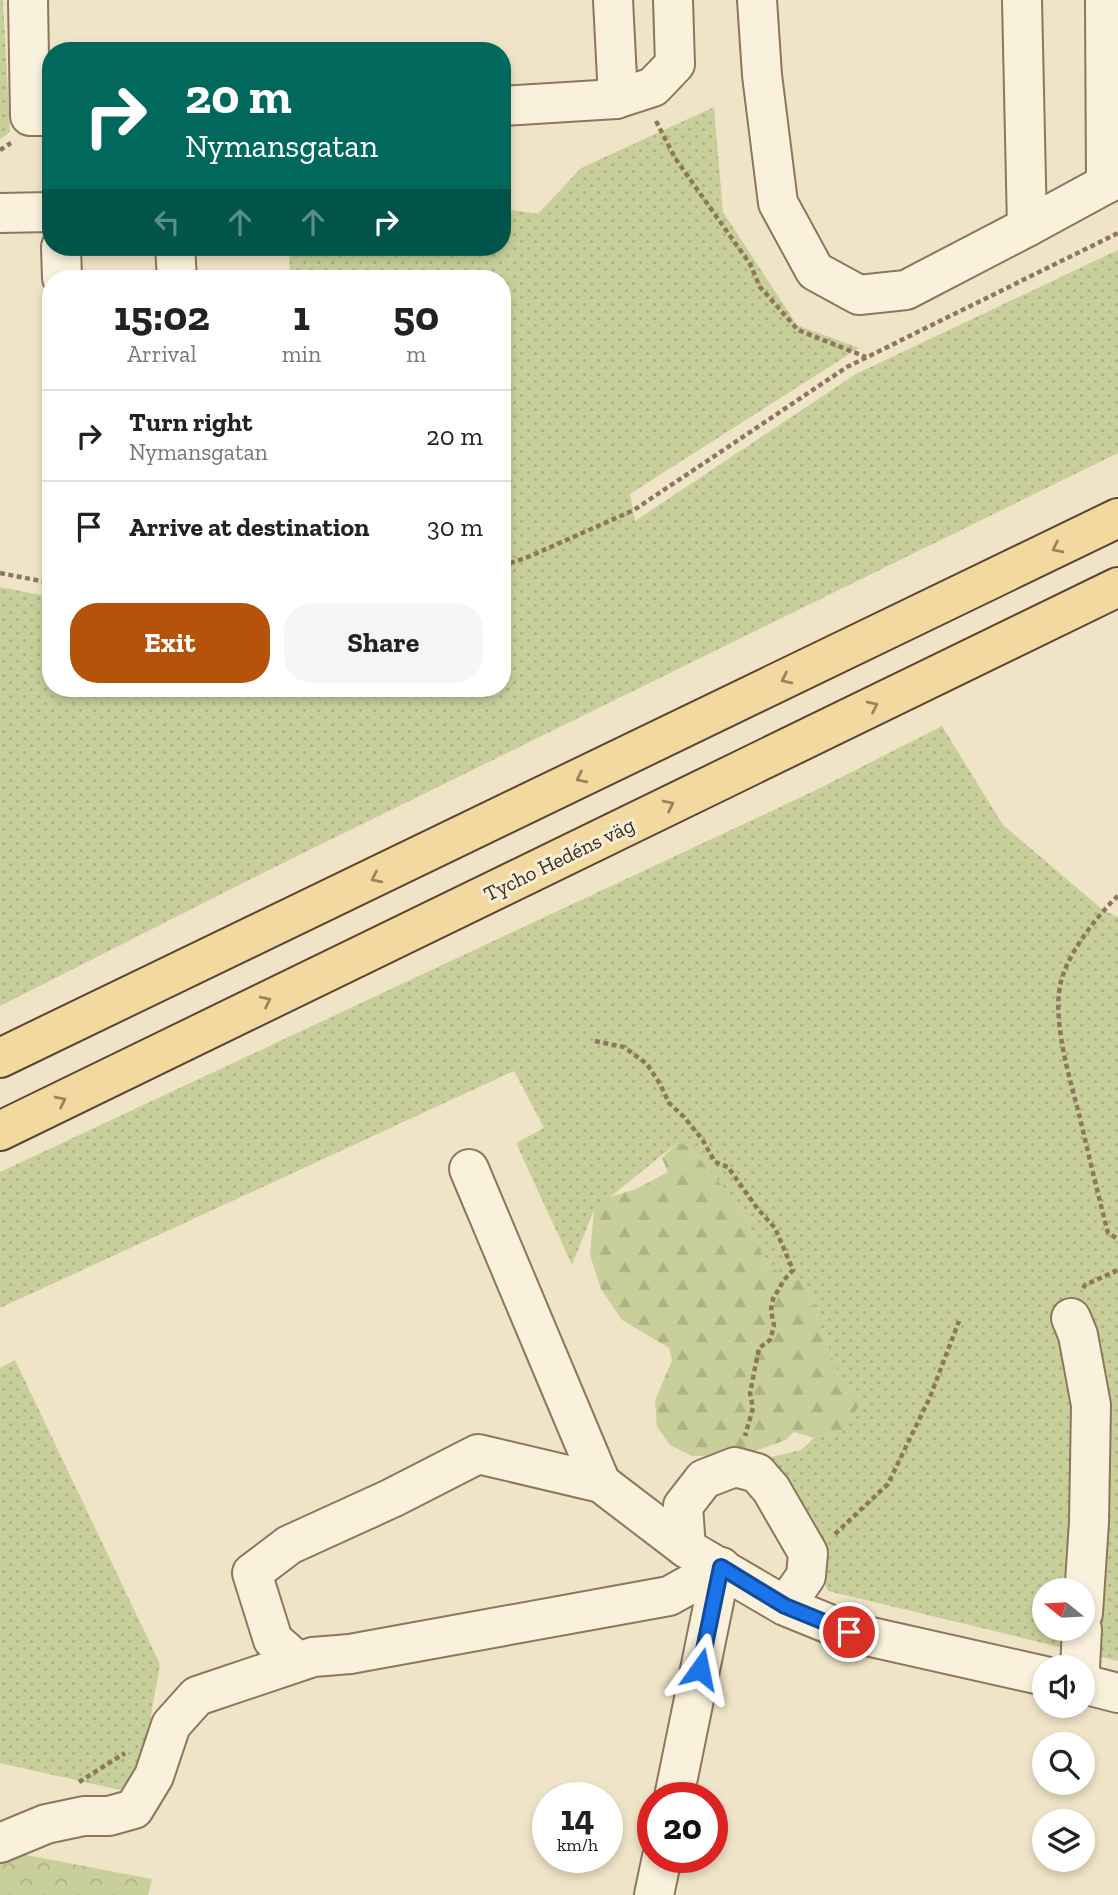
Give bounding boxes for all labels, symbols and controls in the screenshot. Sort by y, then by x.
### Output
text: 20 m [185,67,292,126]
icon: right [70,70,161,161]
text: Nymansgatan [185,127,378,165]
icon: left [148,203,186,241]
icon: ahead [221,203,259,241]
icon: ahead [294,203,332,241]
icon: right [367,203,405,241]
text: 15:02 [114,290,210,341]
text: 1 [293,290,310,341]
text: 50 [393,290,439,341]
text: Arrival [127,340,197,368]
text: min [282,340,321,368]
text: m [406,340,426,368]
text: Turn right [129,406,252,438]
icon: right [70,417,108,455]
text: 20 m [426,420,483,452]
text: Nymansgatan [129,438,268,466]
icon: arrive [70,508,108,546]
text: Arrive at destination [129,511,369,543]
text: 30 m [427,511,483,543]
one-way arrow [1052,540,1064,554]
button: Exit [70,603,270,683]
button: Share [284,603,483,683]
one-way arrow [781,671,793,685]
one-way arrow [866,700,878,714]
one-way arrow [576,770,588,784]
one-way arrow [662,800,674,814]
street label: Tycho Hedéns väg [480,811,639,906]
one-way arrow [371,869,383,883]
one-way arrow [259,996,271,1010]
one-way arrow [54,1095,66,1109]
north arrow [1032,1578,1096,1642]
map controls [1032,1578,1095,1872]
pin [819,1602,879,1662]
icon: arrive [830,1613,868,1651]
position arrow [663,1632,737,1706]
button: sound [1032,1655,1095,1718]
button: search [1032,1732,1095,1795]
speed limit sign: 20 [637,1782,728,1873]
text: 14 [560,1797,595,1839]
button: layers [1032,1809,1095,1872]
text: km/h [557,1834,598,1856]

